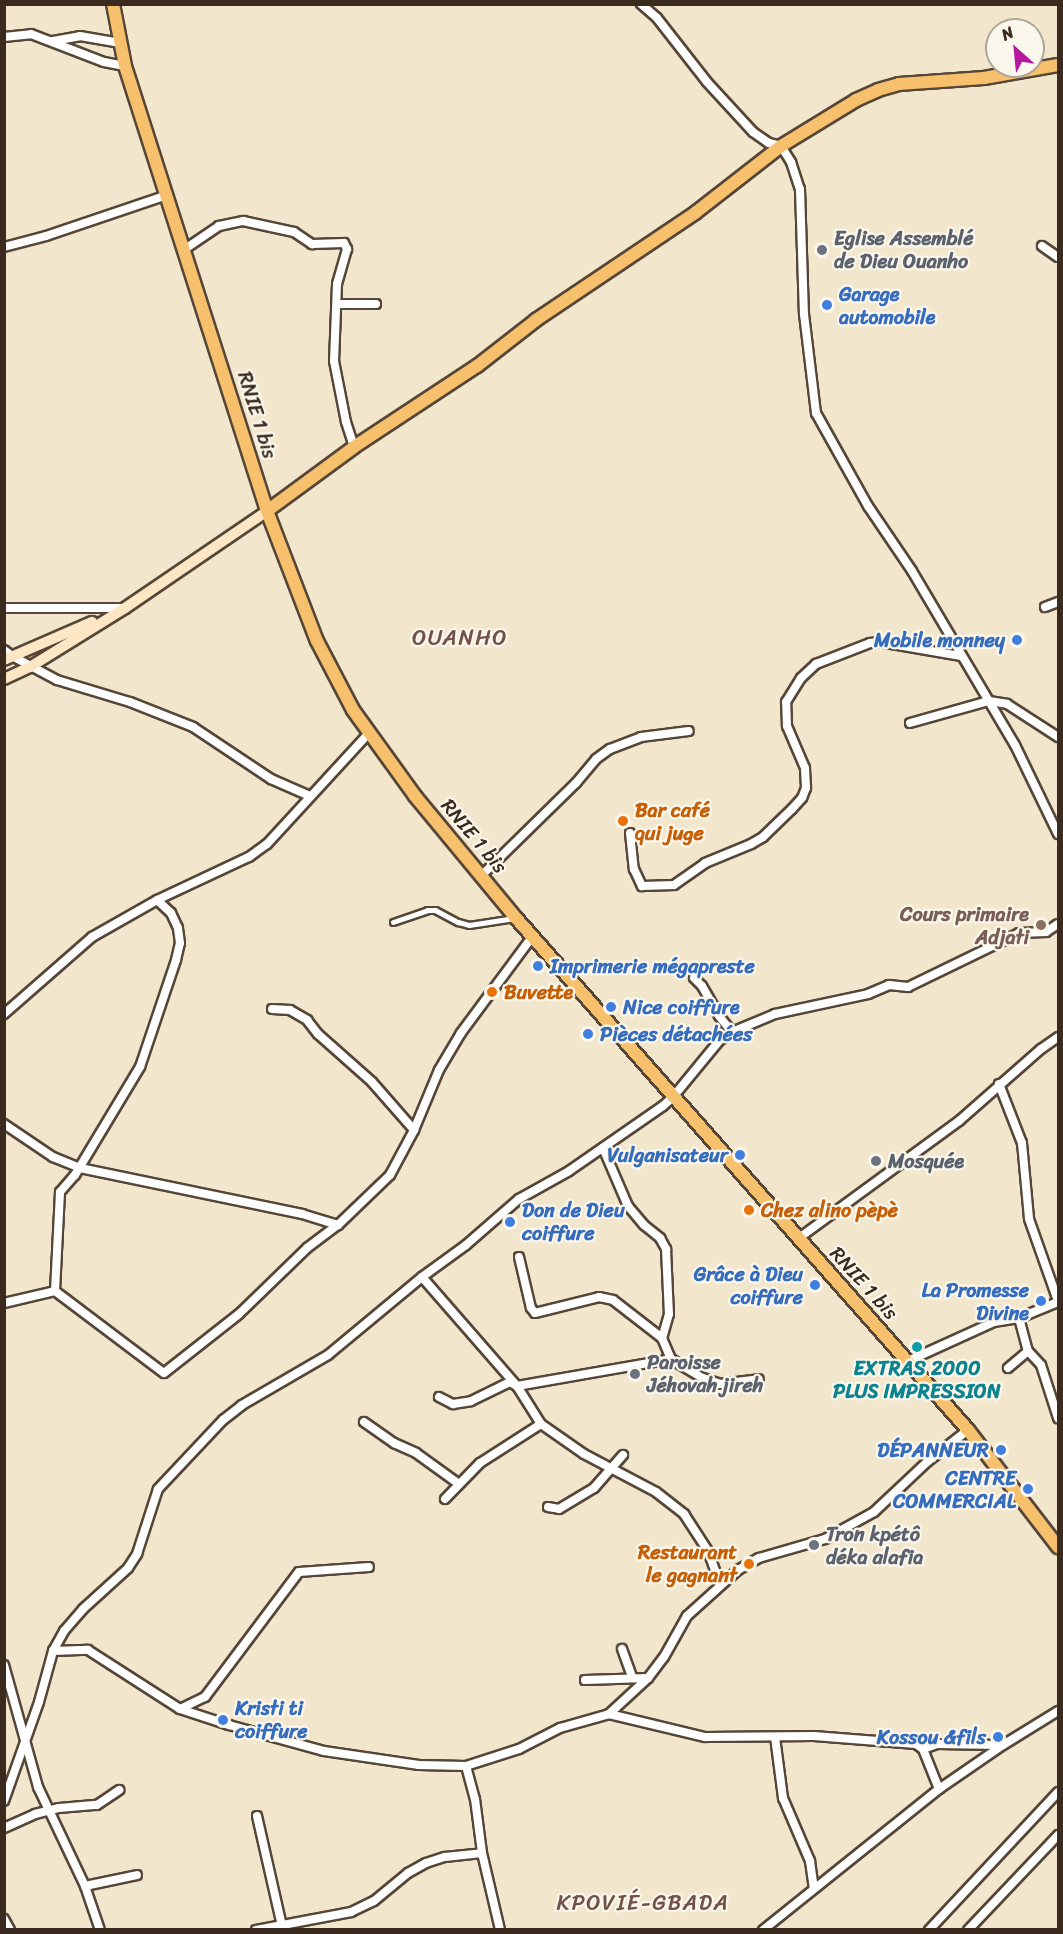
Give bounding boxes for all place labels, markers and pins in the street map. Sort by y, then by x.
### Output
place label: Eglise Assemblé de Dieu Ouanho [834,226,974,273]
marker: Eglise Assemblé de Dieu Ouanho [815,243,829,257]
place label: Garage automobile [839,282,935,329]
marker: Garage automobile [820,298,834,312]
place label: Mobile monney [874,628,1005,652]
marker: Mobile monney [1010,633,1024,647]
place label: Bar café qui juge [635,798,710,845]
marker: Bar café qui juge [616,814,630,828]
place label: Cours primaire Adjati [899,902,1029,949]
marker: Cours primaire Adjati [1034,918,1048,932]
place label: Imprimerie mégapreste [550,954,754,978]
marker: Imprimerie mégapreste [531,959,545,973]
place label: Buvette [504,980,573,1004]
marker: Buvette [485,985,499,999]
place label: Nice coiffure [623,995,740,1019]
marker: Nice coiffure [604,1000,618,1014]
place label: Pièces détachées [600,1022,752,1046]
marker: Pièces détachées [581,1027,595,1041]
place label: Vulganisateur [607,1143,728,1167]
marker: Vulganisateur [733,1148,747,1162]
place label: Mosquée [888,1149,964,1173]
marker: Mosquée [869,1154,883,1168]
place label: Don de Dieu coiffure [522,1198,625,1245]
place label: Chez alino pèpè [761,1198,898,1222]
marker: Chez alino pèpè [742,1203,756,1217]
marker: Don de Dieu coiffure [503,1215,517,1229]
place label: Grâce à Dieu coiffure [693,1262,803,1309]
marker: Grâce à Dieu coiffure [808,1278,822,1292]
place label: La Promesse Divine [921,1278,1029,1325]
marker: La Promesse Divine [1034,1294,1048,1308]
marker: EXTRAS 2000 PLUS IMPRESSION [910,1340,924,1354]
place label: Paroisse Jéhovah jireh [647,1350,763,1397]
place label: EXTRAS 2000 PLUS IMPRESSION [833,1356,1001,1403]
marker: Paroisse Jéhovah jireh [628,1367,642,1381]
place label: DÉPANNEUR [877,1438,989,1462]
marker: DÉPANNEUR [994,1443,1008,1457]
place label: CENTRE COMMERCIAL [893,1466,1016,1513]
marker: CENTRE COMMERCIAL [1021,1482,1035,1496]
place label: Tron kpétô déka alafia [826,1522,923,1569]
marker: Tron kpétô déka alafia [807,1538,821,1552]
place label: Restaurant le gagnant [638,1540,737,1587]
marker: Restaurant le gagnant [742,1557,756,1571]
place label: Kristi ti coiffure [235,1696,308,1743]
marker: Kristi ti coiffure [216,1713,230,1727]
place label: Kossou &fils [877,1725,986,1749]
marker: Kossou &fils [991,1730,1005,1744]

